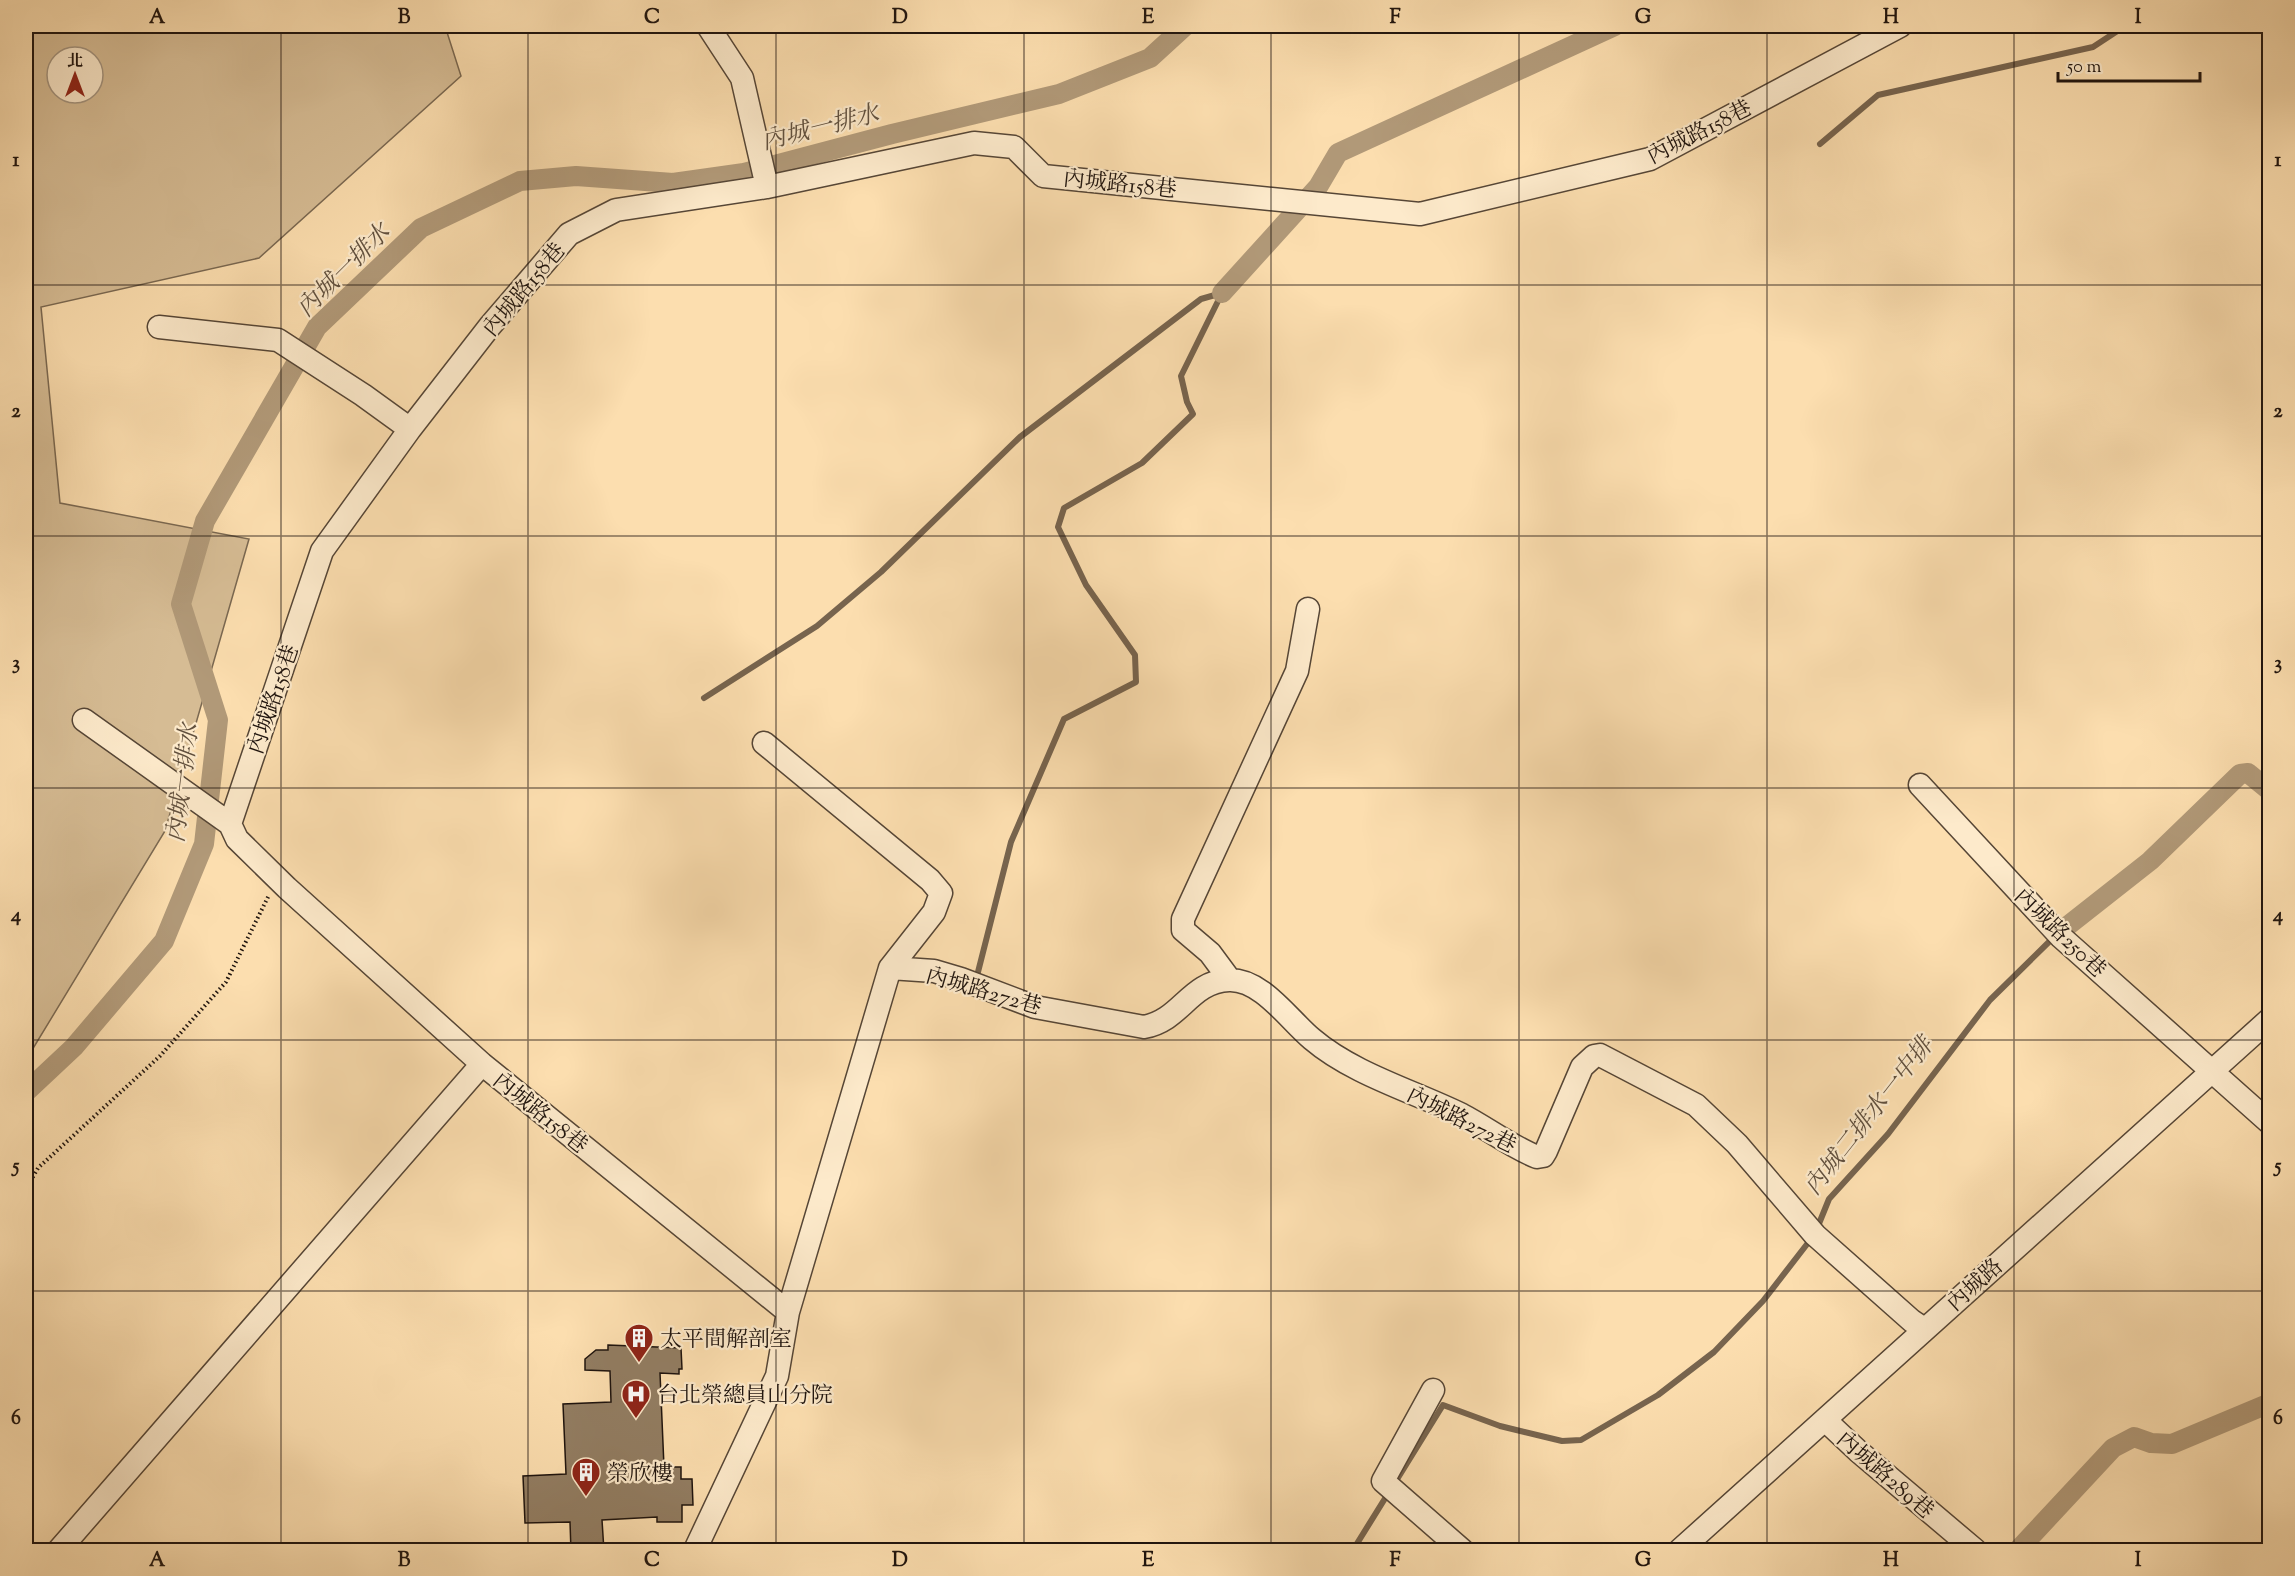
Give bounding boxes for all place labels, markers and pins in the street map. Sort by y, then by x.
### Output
building icon: 太平間解剖室 [623,1322,655,1364]
place label: 太平間解剖室 [660,1325,792,1357]
hospital icon: 台北榮總員山分院 [620,1378,652,1420]
place label: 台北榮總員山分院 [657,1381,833,1413]
building icon: 榮欣樓 [570,1456,602,1498]
place label: 榮欣樓 [607,1459,673,1491]

